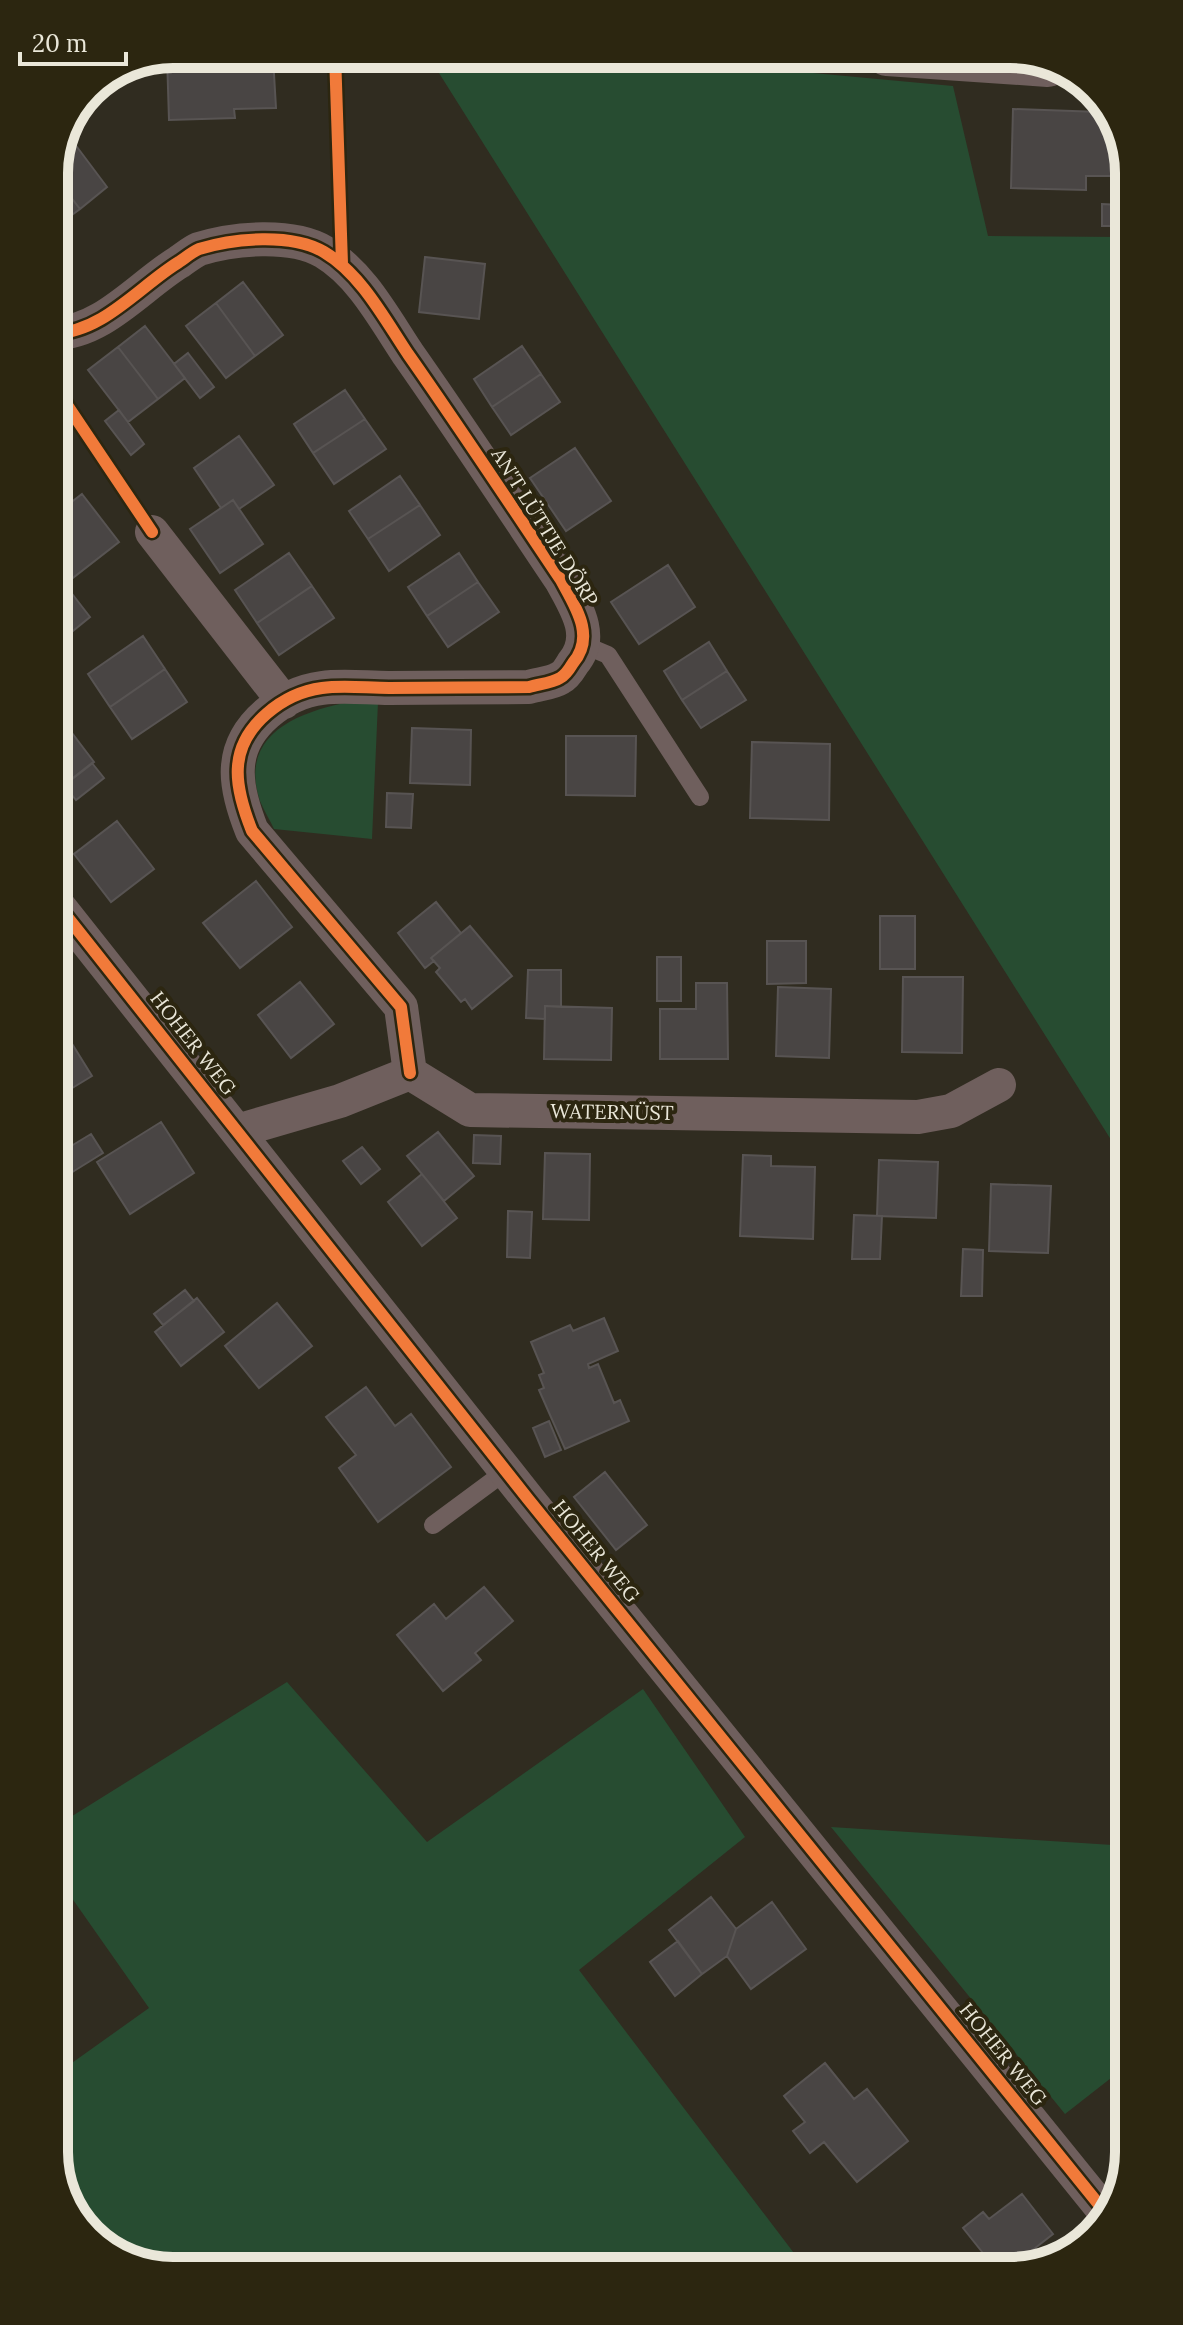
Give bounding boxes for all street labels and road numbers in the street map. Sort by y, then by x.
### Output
street label: AN'T LÜTTJE DÖRP [486,442,604,611]
street label: HOHER WEG [145,986,242,1099]
street label: WATERNÜST [550,1098,674,1125]
street label: HOHER WEG [547,1494,645,1607]
street label: HOHER WEG [954,1997,1052,2110]

